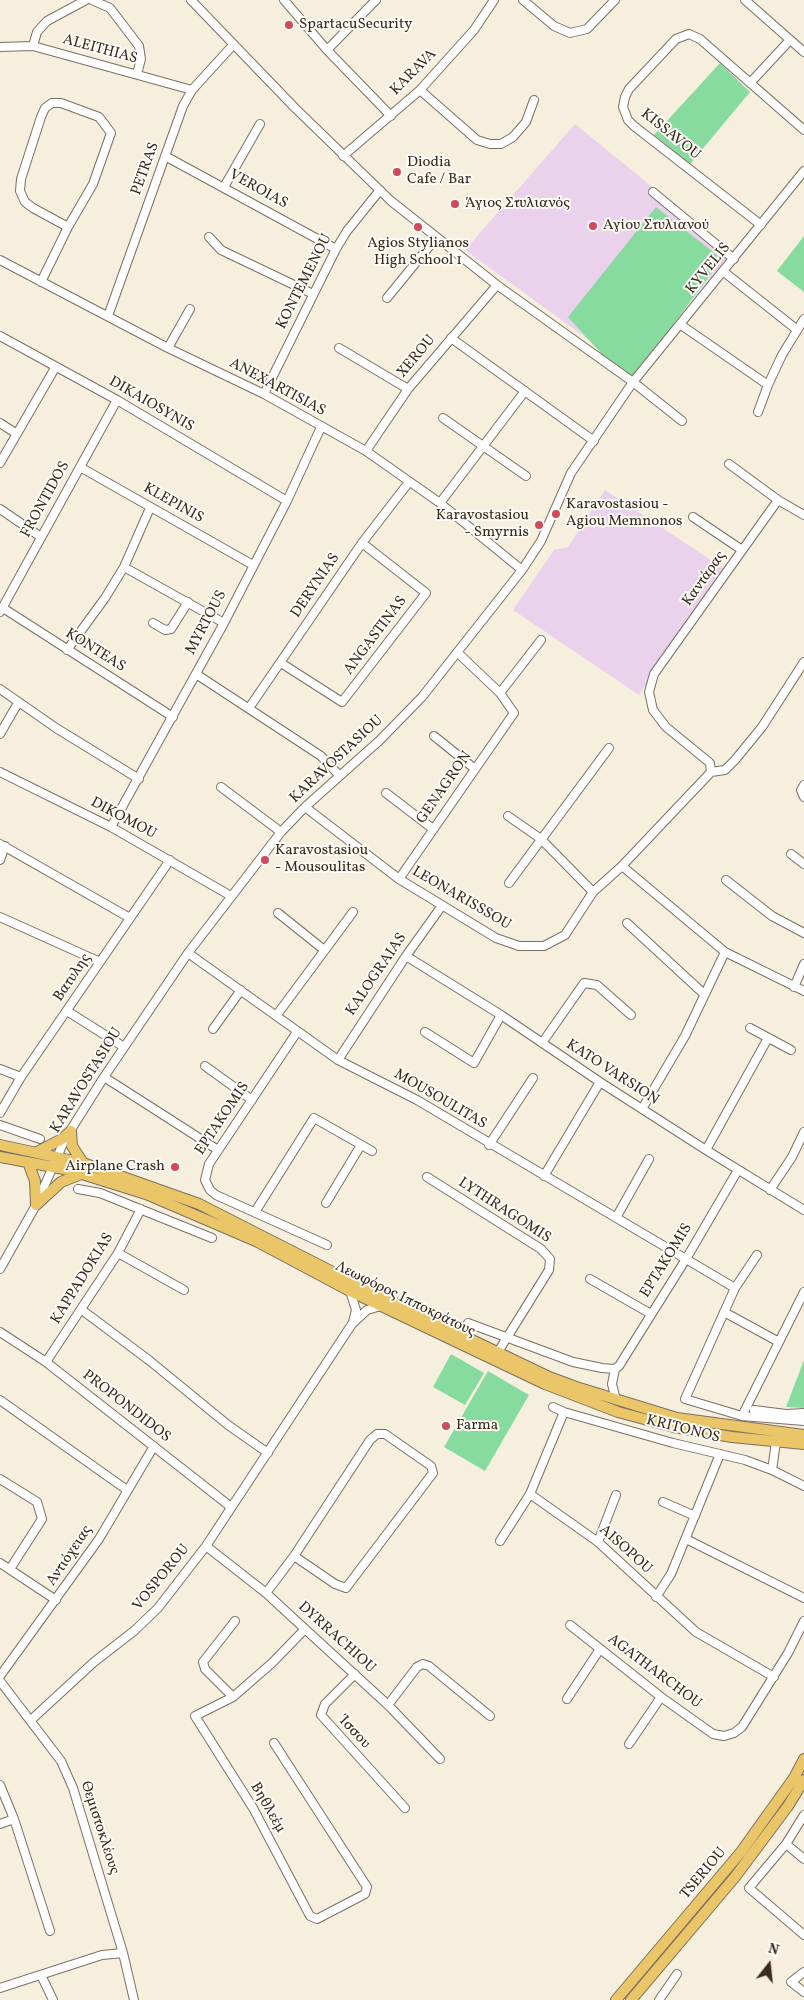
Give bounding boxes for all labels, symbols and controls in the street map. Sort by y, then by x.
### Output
place label: SpartacuSecurity [299,16,412,34]
marker: SpartacuSecurity [283,19,295,31]
street label: ALEITHIAS [61,31,139,69]
street label: KARAVA [387,46,441,100]
street label: KISSAVOU [637,106,703,164]
street label: PETRAS [128,140,164,198]
place label: Diodia Cafe / Bar [407,154,471,189]
street label: VEROIAS [225,166,291,214]
marker: Diodia Cafe / Bar [391,166,403,178]
place label: Άγιος Στυλιανός [465,195,570,213]
marker: Άγιος Στυλιανός [449,198,461,210]
place label: Αγίου Στυλιανού [603,217,709,235]
marker: Αγίου Στυλιανού [587,220,599,232]
marker: Agios Stylianos High School 1 [412,221,424,233]
street label: KONTEMENOU [273,231,337,333]
place label: Agios Stylianos High School 1 [367,235,469,270]
street label: KYVELIS [683,240,735,298]
street label: XEROU [394,332,440,382]
street label: ANEXARTISIAS [226,355,328,421]
street label: DIKAIOSYNIS [105,373,197,437]
street label: FRONTIDOS [18,459,74,541]
street label: KLEPINIS [140,480,206,528]
place label: Karavostasiou - Agiou Memnonos [566,496,683,531]
place label: Karavostasiou - Smyrnis [436,507,529,542]
marker: Karavostasiou - Agiou Memnonos [550,508,562,520]
marker: Karavostasiou - Smyrnis [533,519,545,531]
street label: Καντάρας [679,548,731,610]
street label: DERYNIAS [288,550,344,622]
street label: MYRTOUS [183,588,231,658]
street label: ANGASTINAS [341,593,411,679]
street label: KONTEAS [61,625,129,677]
street label: KARAVOSTASIOU [287,712,387,808]
street label: GENAGRON [413,748,477,828]
street label: DIKOMOU [87,794,159,844]
place label: Karavostasiou - Mousoulitas [275,842,368,877]
marker: Karavostasiou - Mousoulitas [259,854,271,866]
street label: LEONARISSSOU [408,863,514,935]
street label: KALOGRAIAS [343,930,411,1020]
street label: Βατυλης [50,951,96,1005]
street label: KARAVOSTASIOU [47,1025,127,1137]
street label: KATO VARSION [562,1036,662,1110]
street label: MOUSOULITAS [390,1066,490,1134]
street label: EPTAKOMIS [192,1079,254,1159]
place label: Airplane Crash [65,1158,165,1176]
marker: Airplane Crash [169,1161,181,1173]
street label: LYTHRAGOMIS [454,1174,554,1248]
street label: EPTAKOMIS [637,1221,697,1301]
street label: KAPPADOKIAS [48,1230,118,1328]
street label: Λεωφόρος Ιπποκράτους [332,1258,478,1342]
street label: PROPONDIDOS [78,1367,174,1447]
street label: KRITONOS [644,1412,722,1448]
place label: Farma [456,1417,498,1435]
marker: Farma [440,1420,452,1432]
street label: Αντιόχειας [43,1522,97,1590]
street label: AISOPOU [595,1522,655,1578]
street label: VOSPOROU [130,1541,194,1615]
street label: DYRRACHIOU [293,1598,379,1678]
street label: AGATHARCHOU [603,1631,705,1713]
street label: Ίσσου [335,1713,373,1753]
street label: Θεμιστοκλέους [75,1779,123,1877]
street label: Βηθλεέμ [245,1780,289,1836]
street label: TSERIOU [677,1844,731,1904]
north arrow [744,1940,794,1990]
text: N [766,1940,781,1961]

